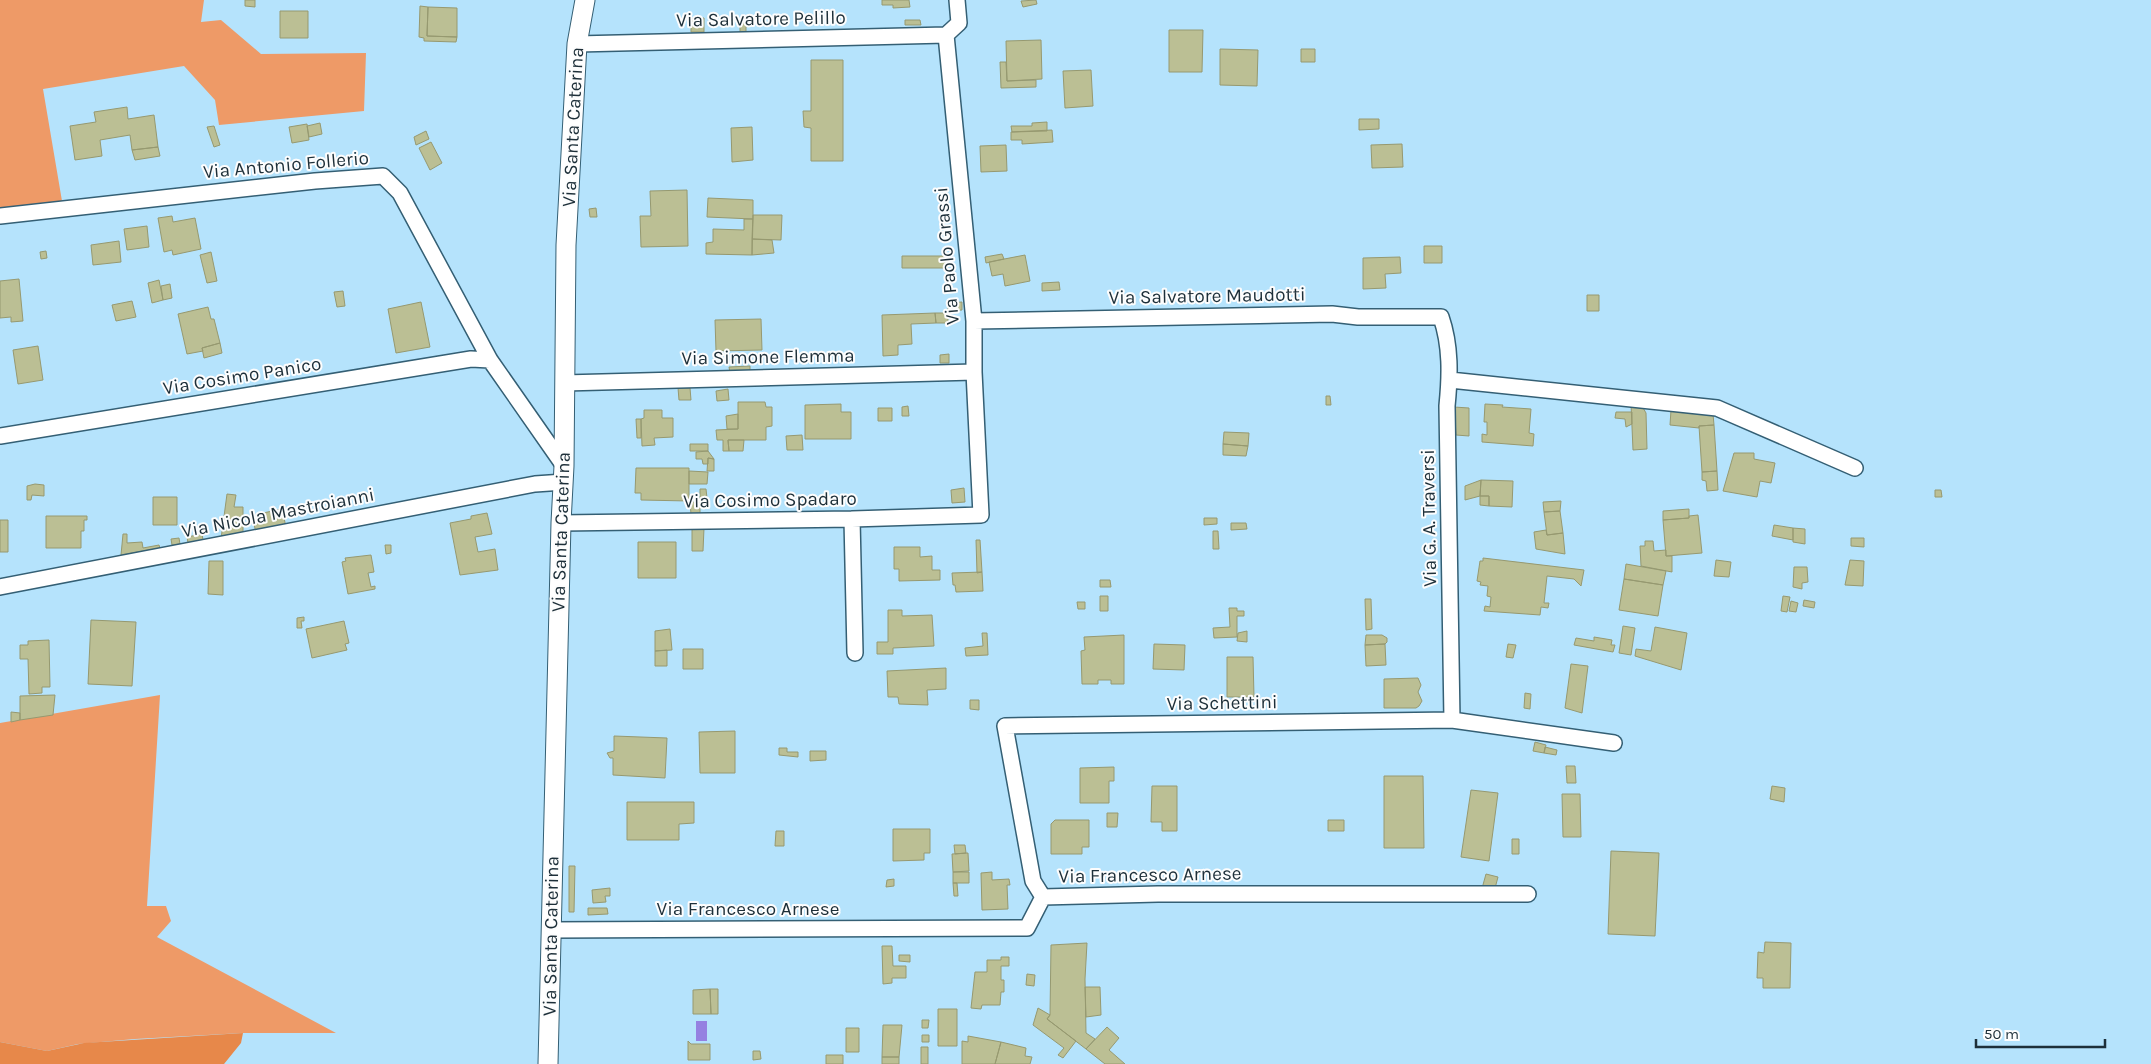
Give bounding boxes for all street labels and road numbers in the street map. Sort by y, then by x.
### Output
street label: Via Salvatore Pelillo [676,7,846,31]
street label: Via Santa Caterina [558,46,588,208]
street label: Via Antonio Follerio [202,147,370,183]
street label: Via Paolo Grassi [930,186,964,326]
street label: Via Salvatore Maudotti [1108,283,1306,309]
street label: Via Simone Flemma [681,344,855,370]
street label: Via Cosimo Panico [161,353,323,399]
street label: Via G. A. Traversi [1417,449,1441,587]
street label: Via Santa Caterina [547,452,575,612]
street label: Via Nicola Mastroianni [180,483,376,543]
street label: Via Cosimo Spadaro [683,487,857,513]
street label: Via Schettini [1166,691,1278,715]
street label: Via Santa Caterina [539,856,563,1016]
street label: Via Francesco Arnese [1058,862,1242,888]
street label: Via Francesco Arnese [656,898,840,920]

